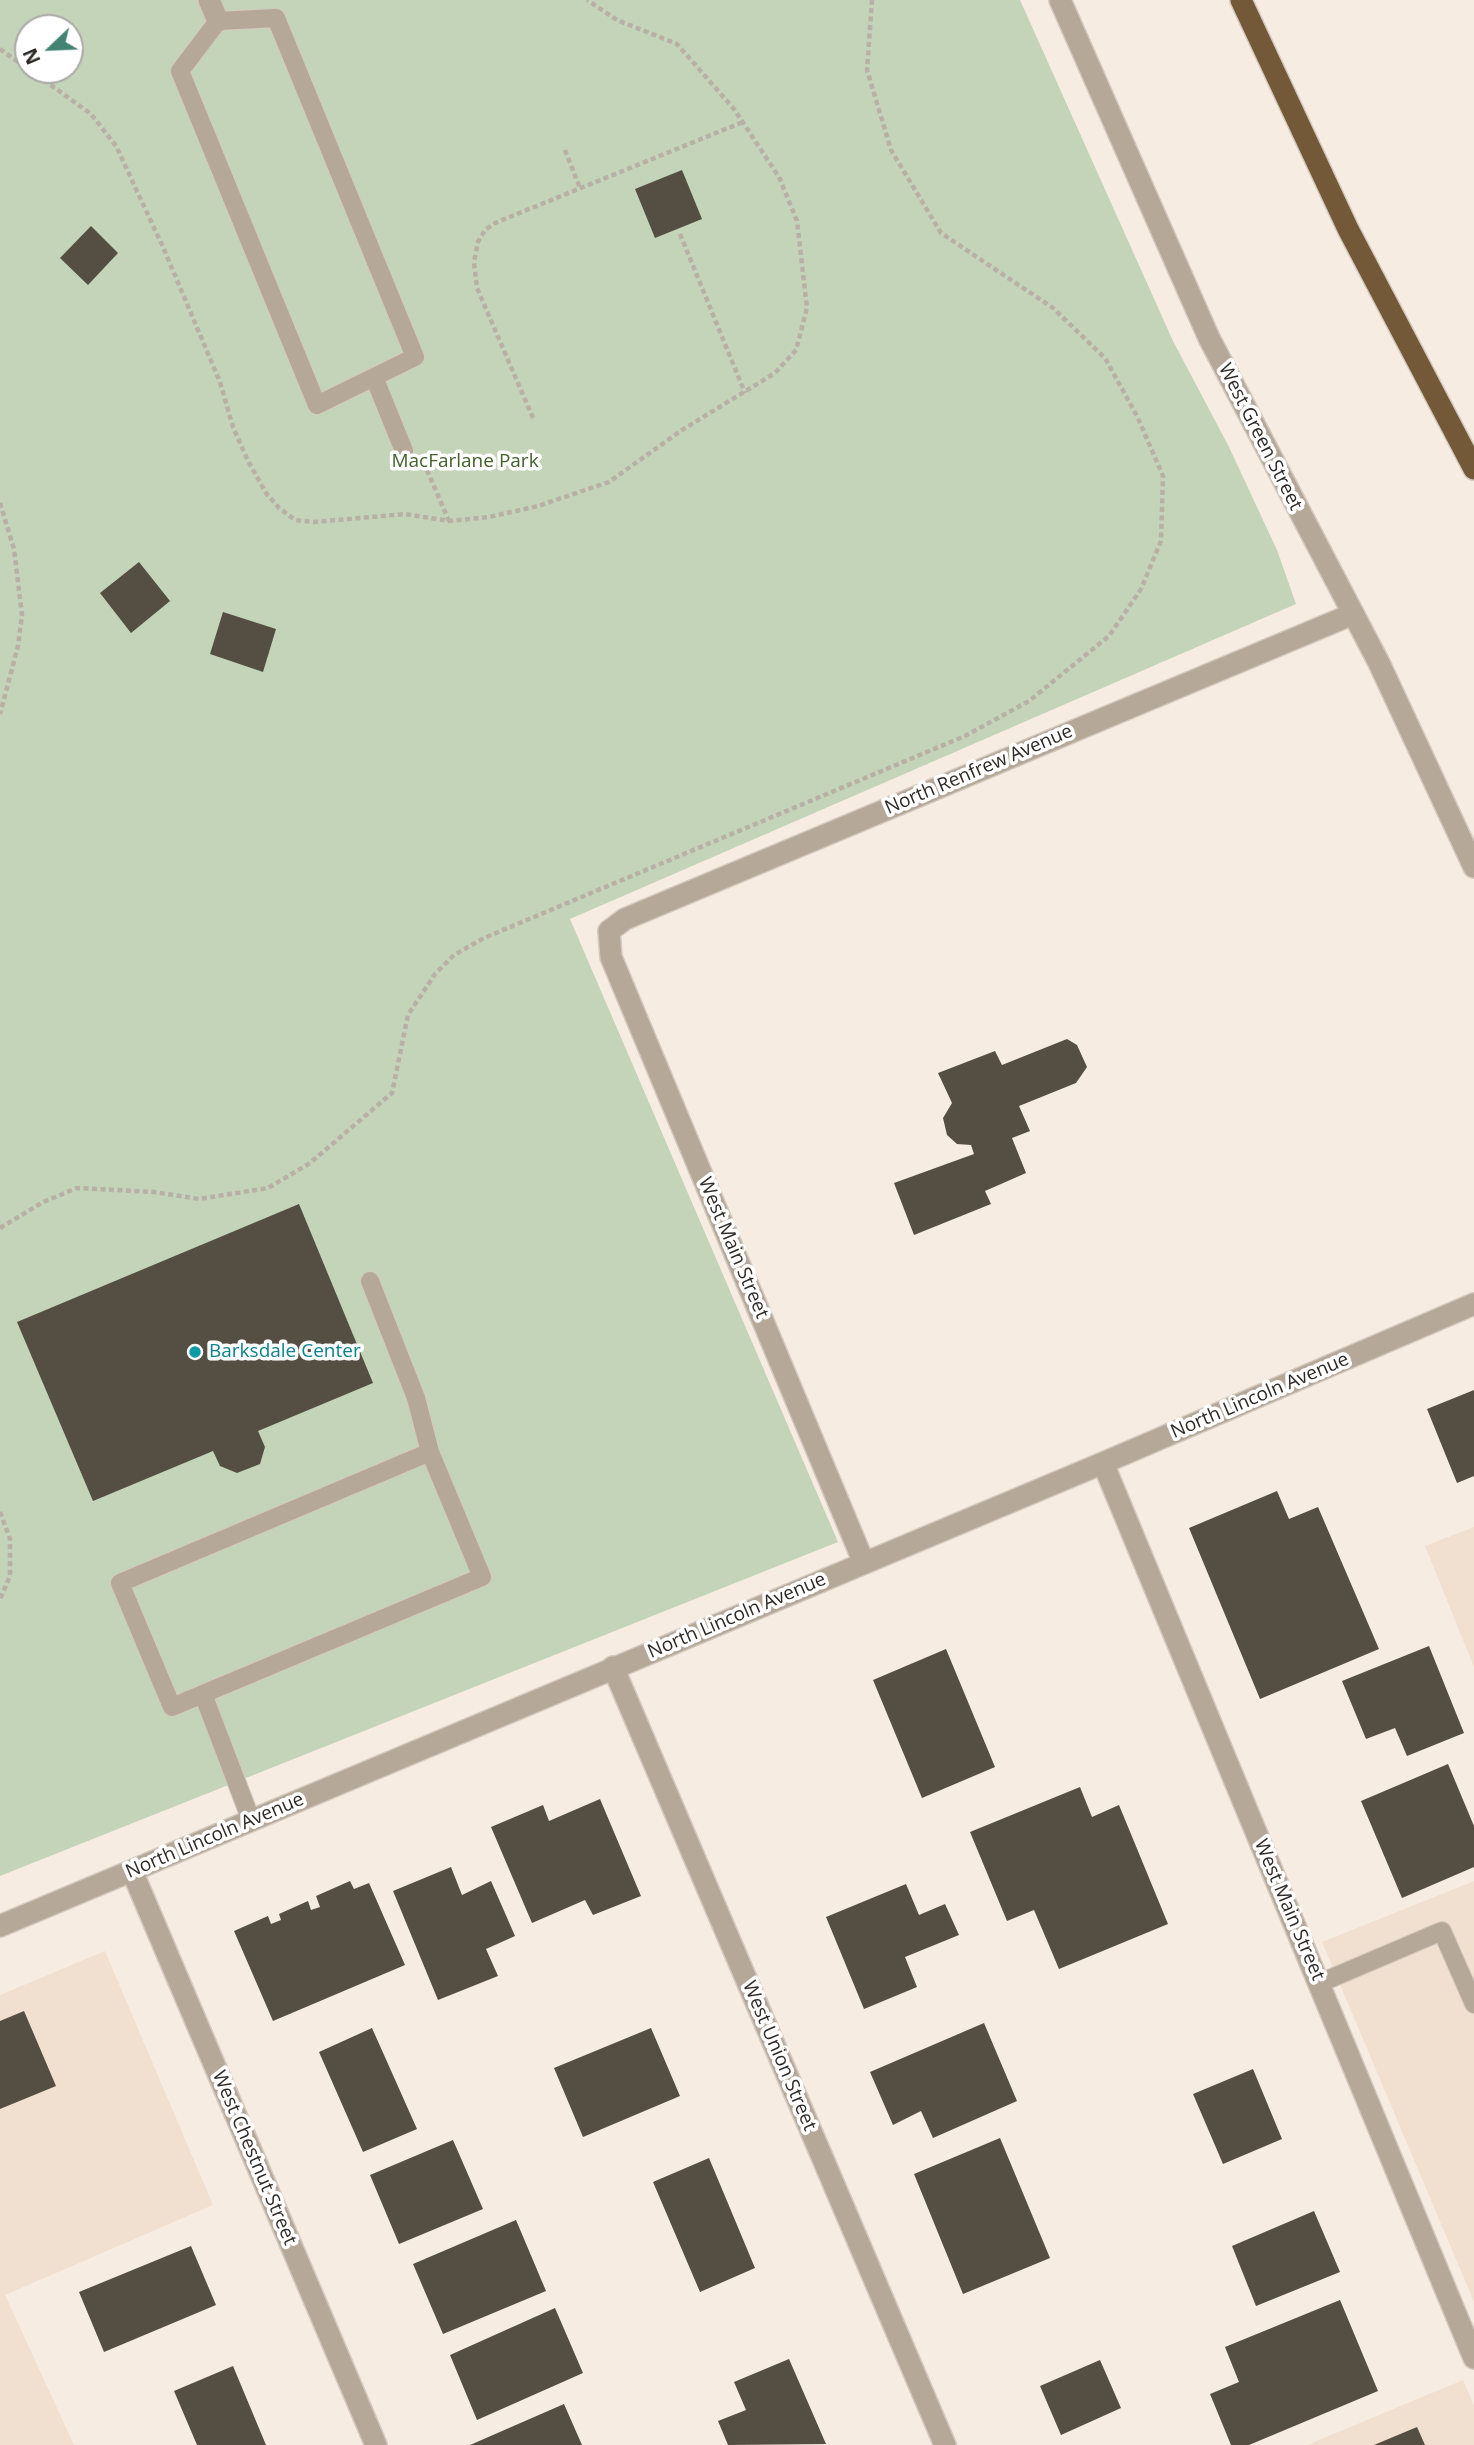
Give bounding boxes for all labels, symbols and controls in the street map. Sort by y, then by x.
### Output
north arrow [14,14,84,84]
text: N [17,44,46,69]
street label: West Green Street [1213,360,1307,514]
park label: MacFarlane Park [391,451,539,473]
street label: North Renfrew Avenue [882,720,1076,820]
street label: West Main Street [693,1174,773,1322]
place label: Barksdale Center [209,1341,361,1363]
marker: Barksdale Center [187,1344,203,1360]
street label: North Lincoln Avenue [1168,1348,1352,1444]
street label: North Lincoln Avenue [645,1568,829,1664]
street label: North Lincoln Avenue [123,1788,307,1884]
street label: West Main Street [1249,1836,1329,1984]
street label: West Union Street [737,1978,821,2134]
street label: West Chestnut Street [207,2067,301,2249]

